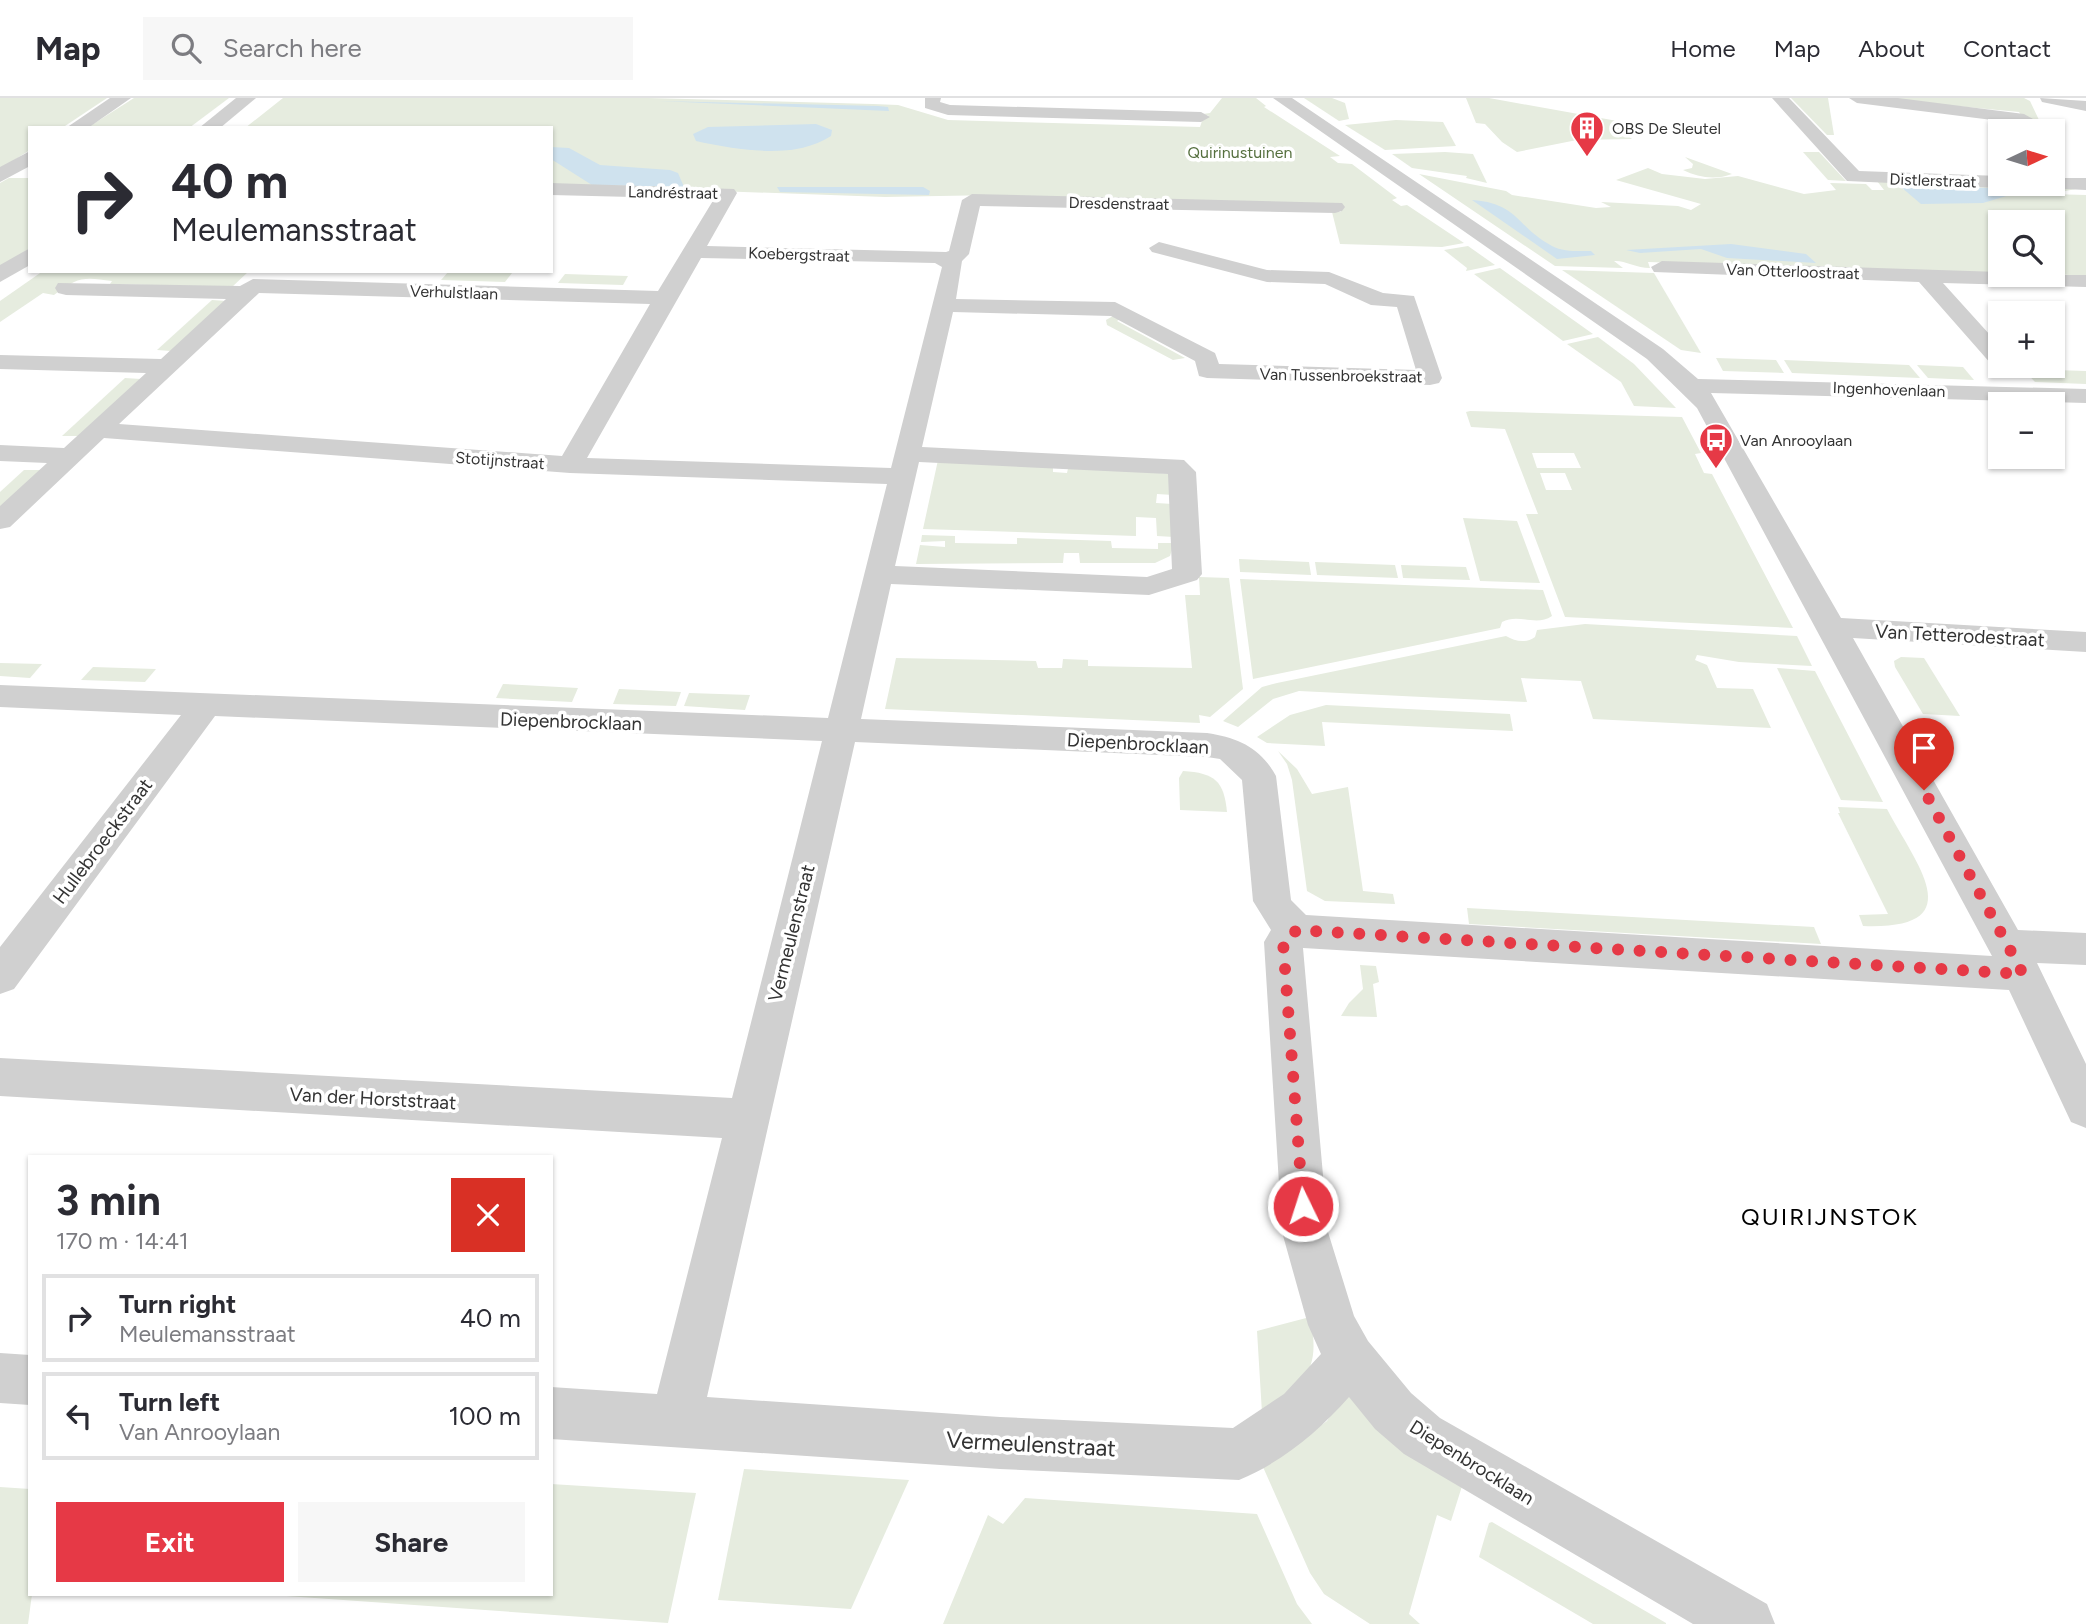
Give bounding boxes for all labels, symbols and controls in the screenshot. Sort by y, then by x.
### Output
search box [143,17,633,80]
text: Map [35,29,101,68]
icon: search [167,29,205,67]
text: Search here [223,32,362,64]
text: Home [1670,34,1736,63]
text: Map [1774,34,1820,63]
text: About [1858,34,1925,63]
text: Contact [1963,34,2051,63]
building icon: OBS De Sleutel [1568,109,1606,158]
place label: OBS De Sleutel [1612,119,1721,138]
north arrow [1988,119,2065,196]
map controls [1988,119,2065,469]
park label: Quirinustuinen [1188,143,1292,162]
text: 40 m [171,151,288,210]
icon: right [56,154,147,245]
street label: Distlerstraat [1889,169,1977,192]
street label: Landréstraat [628,182,718,203]
street label: Dresdenstraat [1068,193,1170,214]
button: search [1988,210,2065,287]
text: Meulemansstraat [171,211,417,249]
street label: Koebergstraat [748,243,850,266]
street label: Van Otterloostraat [1726,260,1860,283]
street label: Verhulstlaan [410,281,498,304]
button: + [1988,301,2065,378]
street label: Van Tussenbroekstraat [1259,365,1423,386]
street label: Ingenhovenlaan [1832,378,1946,401]
button: − [1988,392,2065,469]
bus stop icon: Van Anrooylaan [1697,421,1735,470]
place label: Van Anrooylaan [1740,431,1852,450]
street label: Stotijnstraat [455,448,545,473]
street label: Van Tetterodestraat [1875,620,2045,651]
street label: Diepenbrocklaan [499,708,642,735]
pin [1894,718,1954,790]
street label: Diepenbrocklaan [1066,728,1210,759]
icon: arrive [1905,729,1943,767]
street label: Hullebroeckstraat [48,774,157,909]
street label: Vermeulenstraat [763,862,820,1004]
street label: Van der Horststraat [289,1083,457,1114]
position arrow [1266,1169,1340,1243]
text: 3 min [56,1175,161,1226]
button: close [451,1178,525,1252]
district label: QUIRIJNSTOK [1741,1202,1919,1231]
text: 170 m · 14:41 [56,1227,188,1255]
text: Turn right [119,1288,236,1320]
icon: right [60,1299,98,1337]
text: 40 m [460,1302,521,1334]
text: Meulemansstraat [119,1320,296,1348]
text: Turn left [119,1386,220,1418]
icon: left [60,1397,98,1435]
text: 100 m [448,1400,521,1432]
street label: Diepenbrocklaan [1405,1415,1538,1510]
text: Van Anrooylaan [119,1418,280,1446]
street label: Vermeulenstraat [945,1426,1117,1462]
button: Exit [56,1502,284,1582]
button: Share [298,1502,525,1582]

